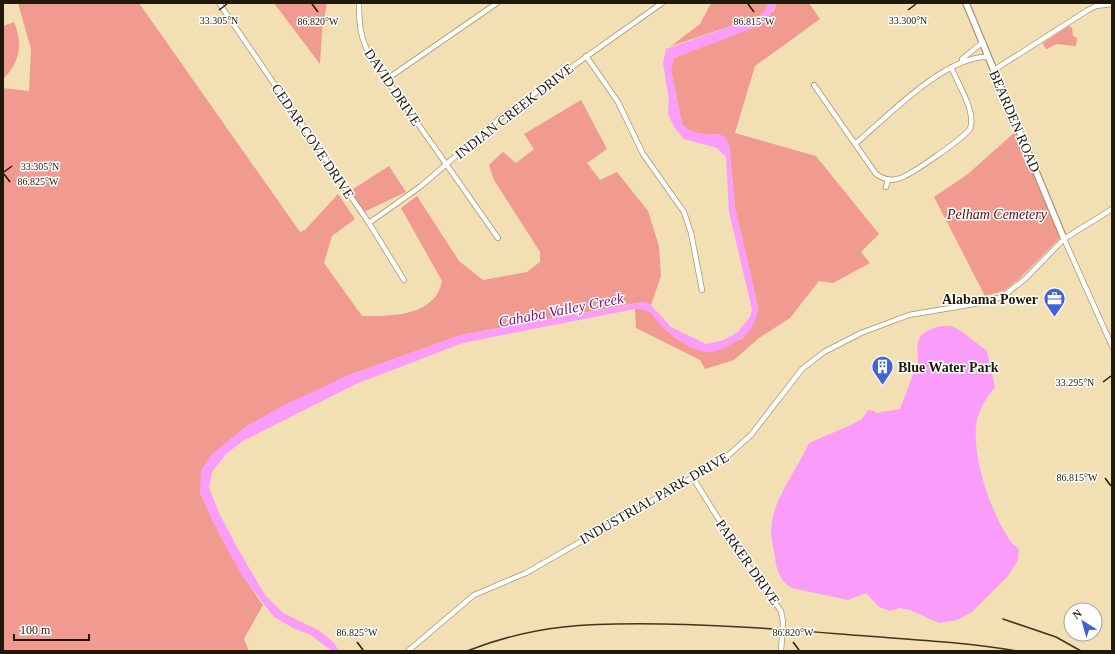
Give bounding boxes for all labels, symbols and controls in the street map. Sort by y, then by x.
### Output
text: 33.305°N [200,15,238,26]
text: 33.300°N [889,15,927,26]
text: 86.820°W [298,16,339,27]
text: 86.815°W [734,16,775,27]
street label: DAVID DRIVE [361,46,424,129]
street label: INDIAN CREEK DRIVE [452,61,576,162]
street label: BEARDEN ROAD [986,68,1043,174]
street label: CEDAR COVE DRIVE [269,81,357,202]
text: 33.305°N [21,161,59,172]
text: 86.825°W [18,176,59,187]
park label: Pelham Cemetery [946,207,1048,222]
office icon: Alabama Power [1041,286,1067,319]
water label: Cahaba Valley Creek [497,290,625,330]
place label: Alabama Power [942,292,1038,307]
building icon: Blue Water Park [869,354,895,387]
place label: Blue Water Park [898,360,999,375]
text: 33.295°N [1056,377,1094,388]
street label: INDUSTRIAL PARK DRIVE [577,450,731,547]
text: 86.815°W [1057,472,1098,483]
street label: PARKER DRIVE [713,517,782,608]
north arrow [1063,602,1103,642]
text: N [1070,607,1084,621]
scale bar [14,616,89,642]
text: 100 m [20,623,51,637]
text: 86.825°W [337,627,378,638]
text: 86.820°W [773,627,814,638]

